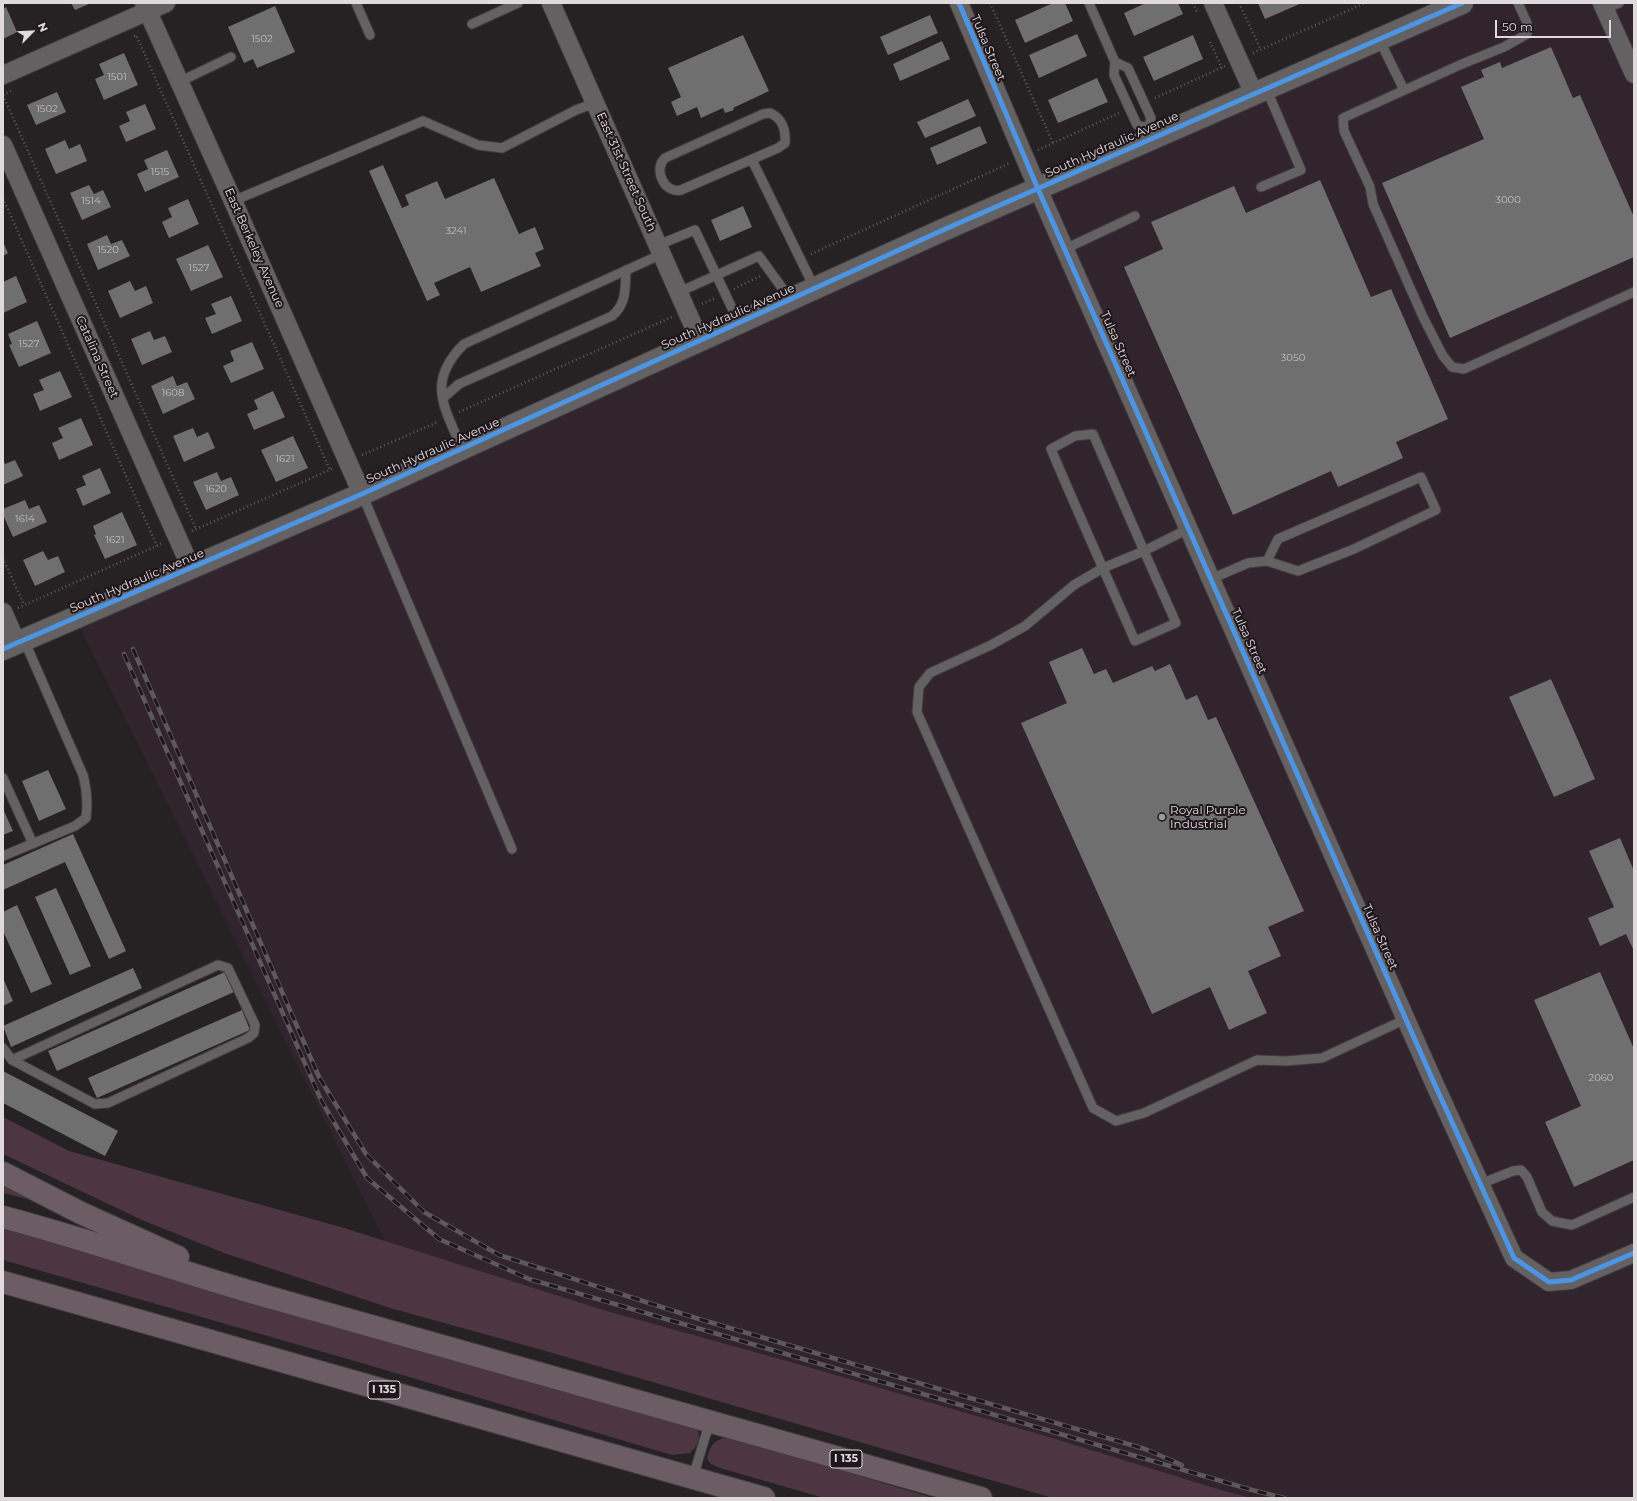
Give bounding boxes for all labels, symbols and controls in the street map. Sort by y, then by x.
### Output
north arrow [12,12,52,52]
scale bar [1497,12,1613,38]
street label: Tulsa Street [968,13,1008,83]
text: 50 m [1502,19,1533,34]
text: N [35,20,51,34]
house number: 1502 [251,33,273,45]
house number: 1501 [107,71,127,83]
house number: 1502 [36,103,58,115]
street label: South Hydraulic Avenue [1043,109,1181,181]
street label: East 31st Street South [593,110,659,234]
house number: 1515 [151,166,169,178]
street label: East Berkeley Avenue [221,186,287,310]
house number: 3000 [1495,194,1521,206]
house number: 1514 [81,195,101,207]
house number: 3241 [445,225,467,237]
house number: 1520 [97,244,119,256]
house number: 1527 [189,262,209,274]
street label: South Hydraulic Avenue [659,281,797,353]
street label: Tulsa Street [1097,309,1139,379]
street label: Catalina Street [72,314,122,400]
house number: 1527 [19,338,39,350]
house number: 3050 [1281,352,1305,364]
house number: 1608 [162,387,184,399]
street label: South Hydraulic Avenue [364,415,502,487]
house number: 1621 [276,453,294,465]
house number: 1620 [205,483,227,495]
house number: 1614 [15,513,35,525]
house number: 1621 [106,534,124,546]
street label: South Hydraulic Avenue [68,546,206,616]
street label: Tulsa Street [1228,606,1270,676]
place label: Royal Purple Industrial [1170,803,1246,831]
marker: Royal Purple Industrial [1157,812,1167,822]
street label: Tulsa Street [1359,902,1401,972]
house number: 2060 [1589,1072,1613,1084]
road number: I 135 [368,1381,400,1399]
road number: I 135 [830,1450,862,1468]

